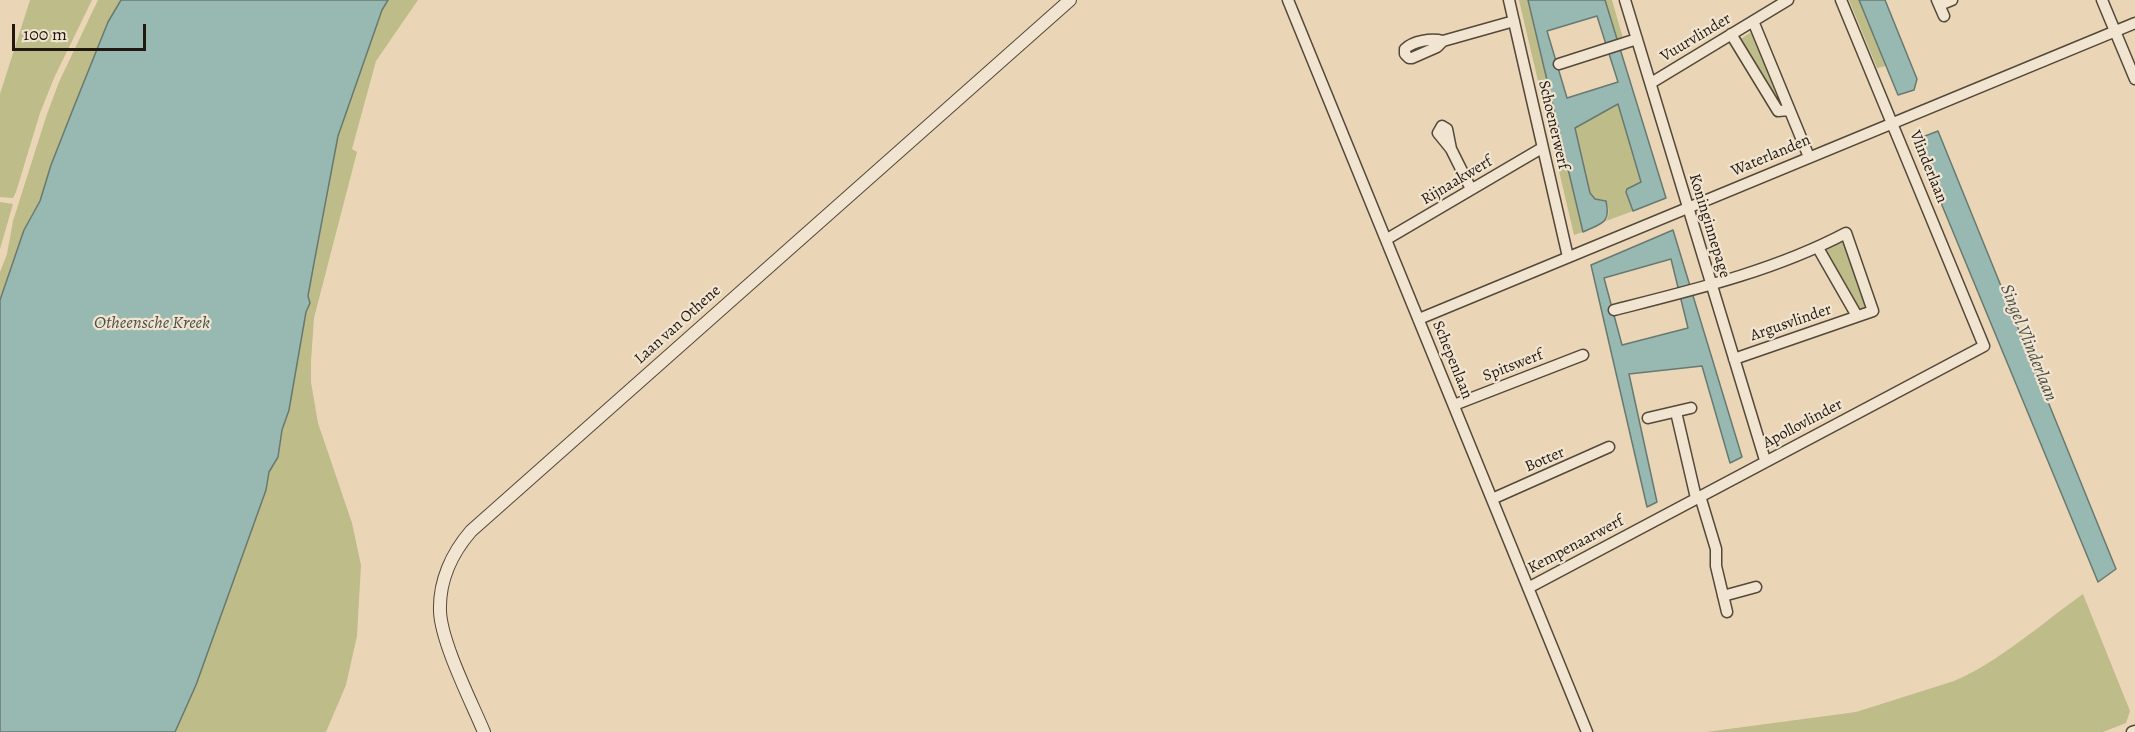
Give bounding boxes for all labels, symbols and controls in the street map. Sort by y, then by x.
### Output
street label: Vuurvlinder [1657,9,1735,67]
scale bar [15,12,148,50]
text: 100 m [23,22,67,46]
street label: Schoenerwerf [1533,79,1573,171]
street label: Vlinderlaan [1905,128,1951,206]
street label: Waterlanden [1728,131,1814,181]
street label: Rijnaakwerf [1418,152,1496,210]
street label: Koninginnepage [1684,172,1734,280]
street label: Laan van Othene [631,281,725,369]
water label: Singel Vlinderlaan [1995,281,2061,405]
street label: Argusvlinder [1748,300,1834,346]
water label: Otheensche Kreek [94,313,210,335]
street label: Schepenlaan [1428,318,1476,402]
street label: Spitswerf [1480,346,1546,386]
street label: Apollovlinder [1760,395,1846,453]
street label: Botter [1522,443,1568,477]
street label: Kempenaarwerf [1525,512,1627,578]

